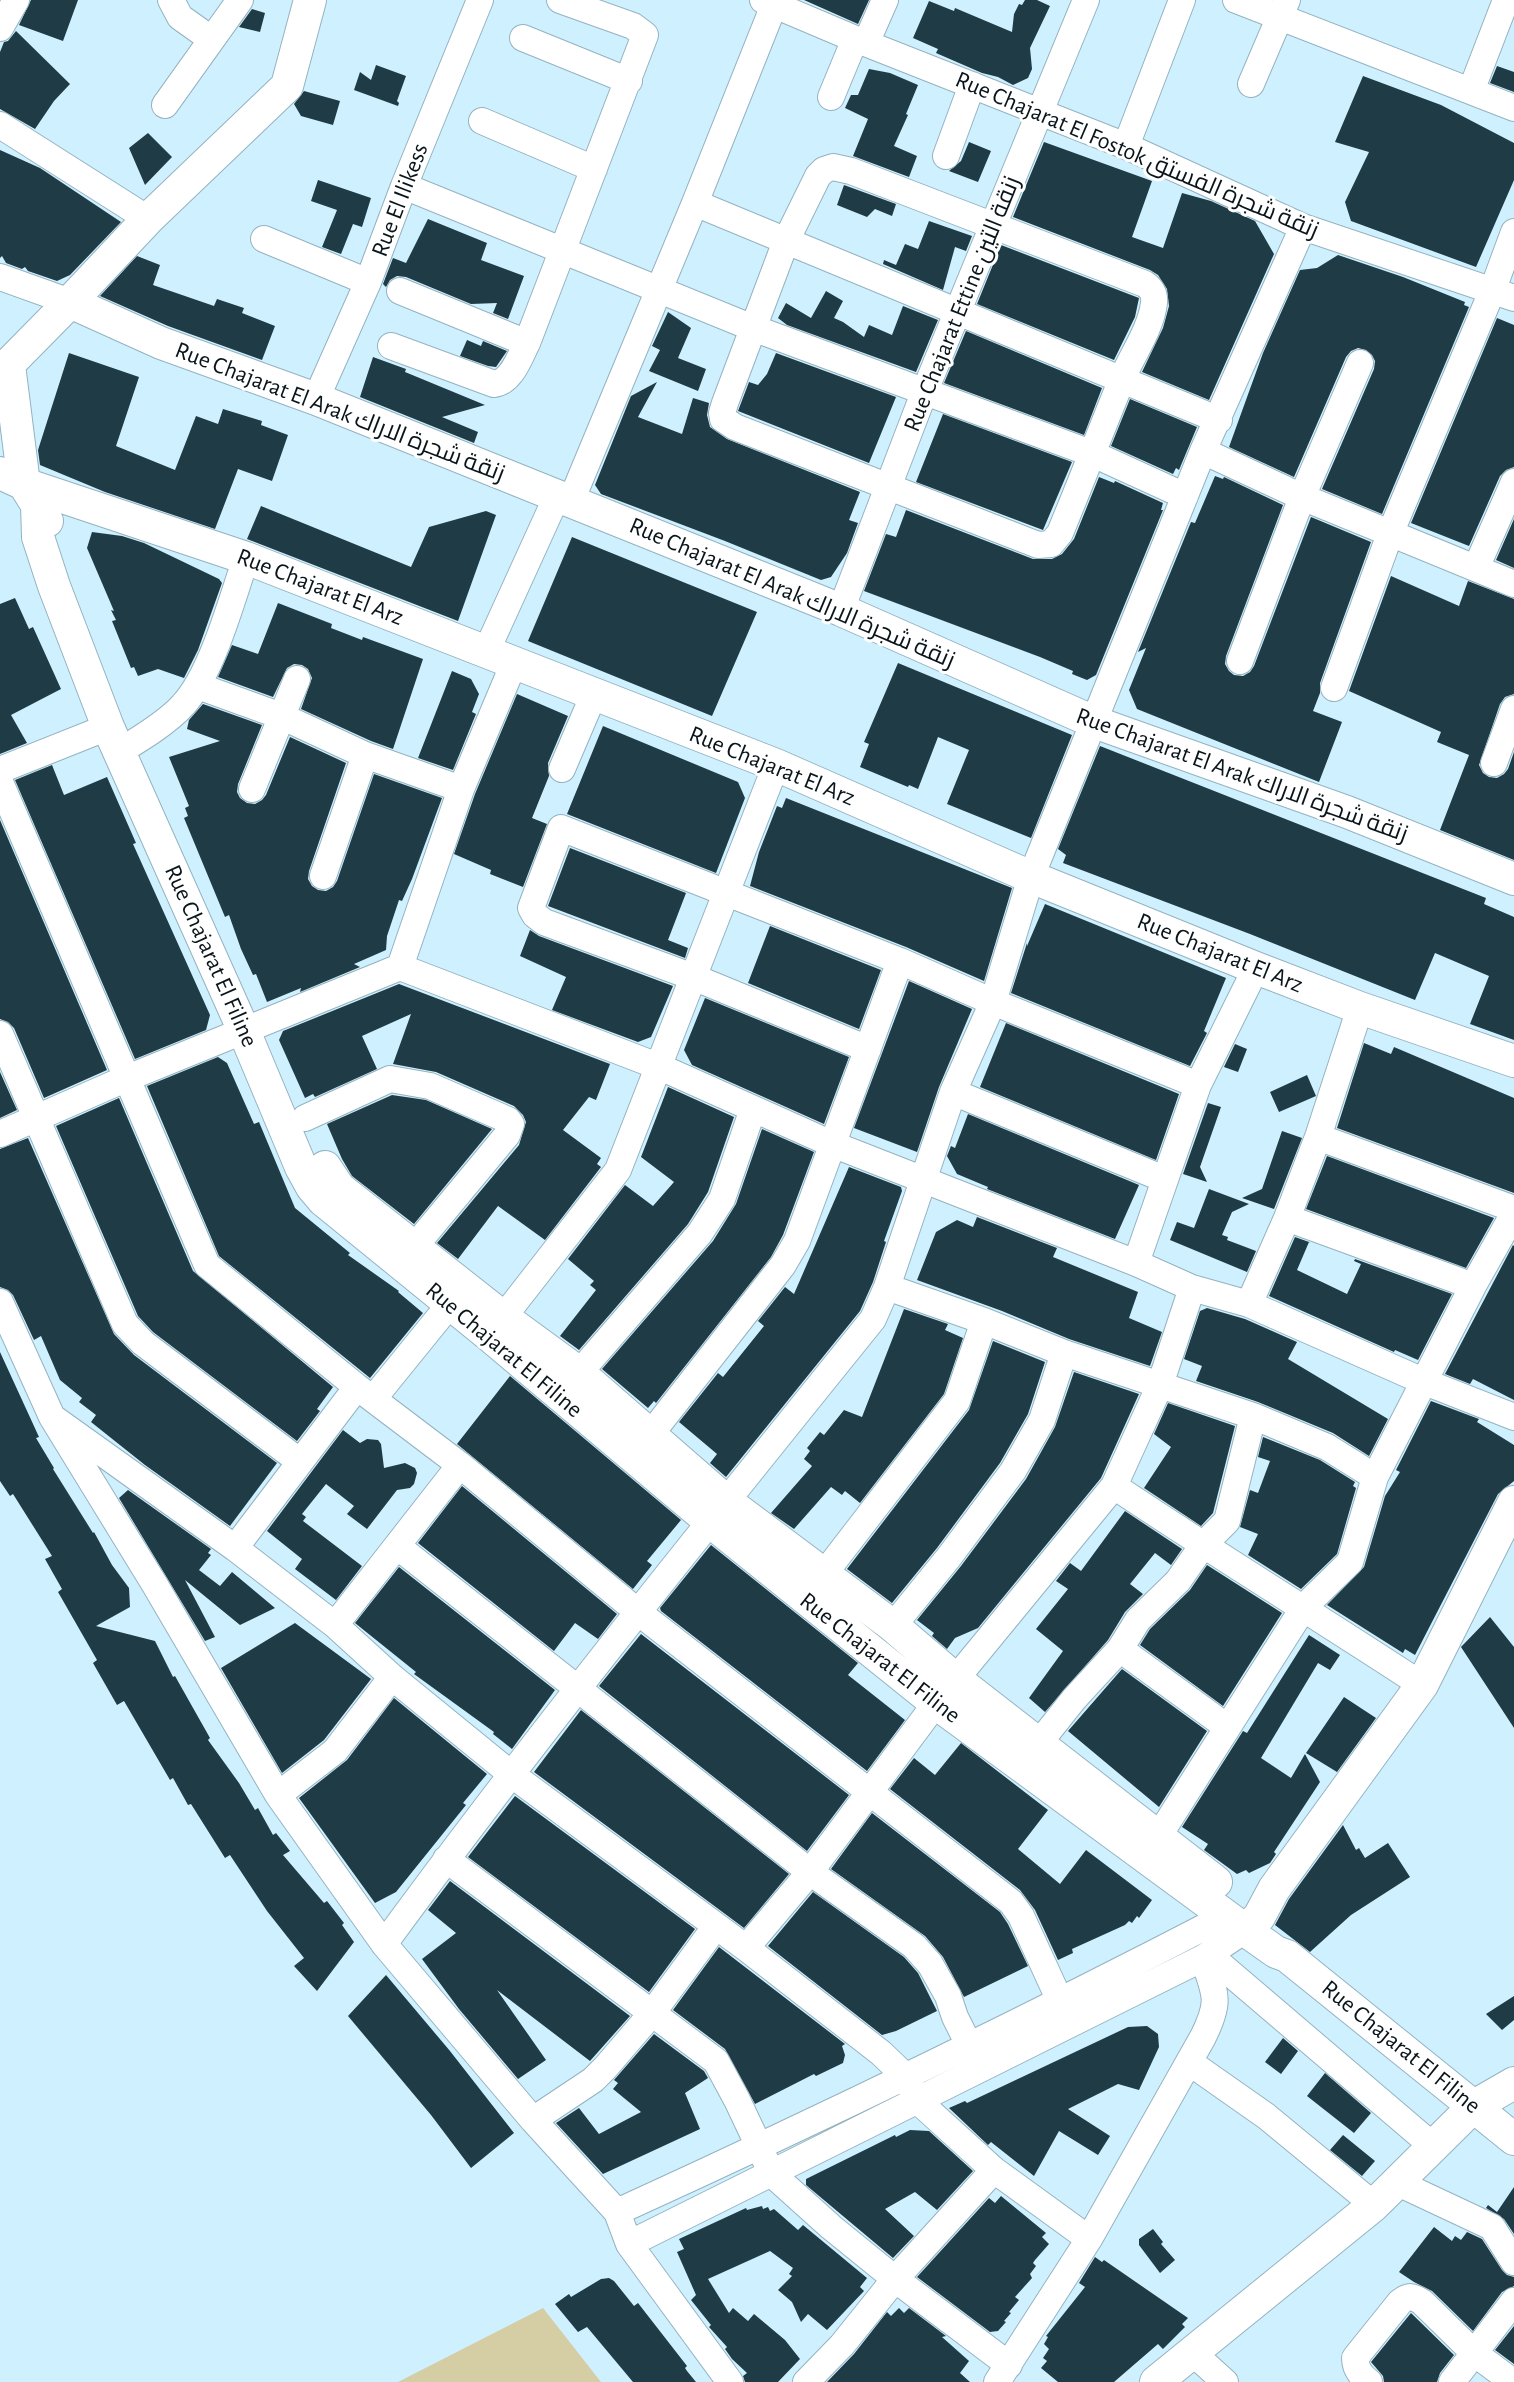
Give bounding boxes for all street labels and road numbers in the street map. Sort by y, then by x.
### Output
street label: Rue Chajarat El Fostok زنقة شجرة الفستق [951,65,1323,245]
street label: Rue El Ilikess [365,139,435,261]
street label: Rue Chajarat Ettine زنقة التين [898,172,1026,436]
street label: Rue Chajarat El Arak زنقة شجرة الاراك [171,336,509,488]
street label: Rue Chajarat El Arak زنقة شجرة الاراك [625,511,959,675]
street label: Rue Chajarat El Arz [233,542,407,632]
street label: Rue Chajarat El Arak زنقة شجرة الاراك [1072,701,1412,849]
street label: Rue Chajarat El Arz [685,720,859,812]
street label: Rue Chajarat El Filine [158,860,264,1052]
street label: Rue Chajarat El Arz [1133,907,1307,999]
street label: Rue Chajarat El Filine [420,1276,588,1424]
street label: Rue Chajarat El Filine [794,1586,966,1730]
street label: Rue Chajarat El Filine [1316,1974,1486,2120]

